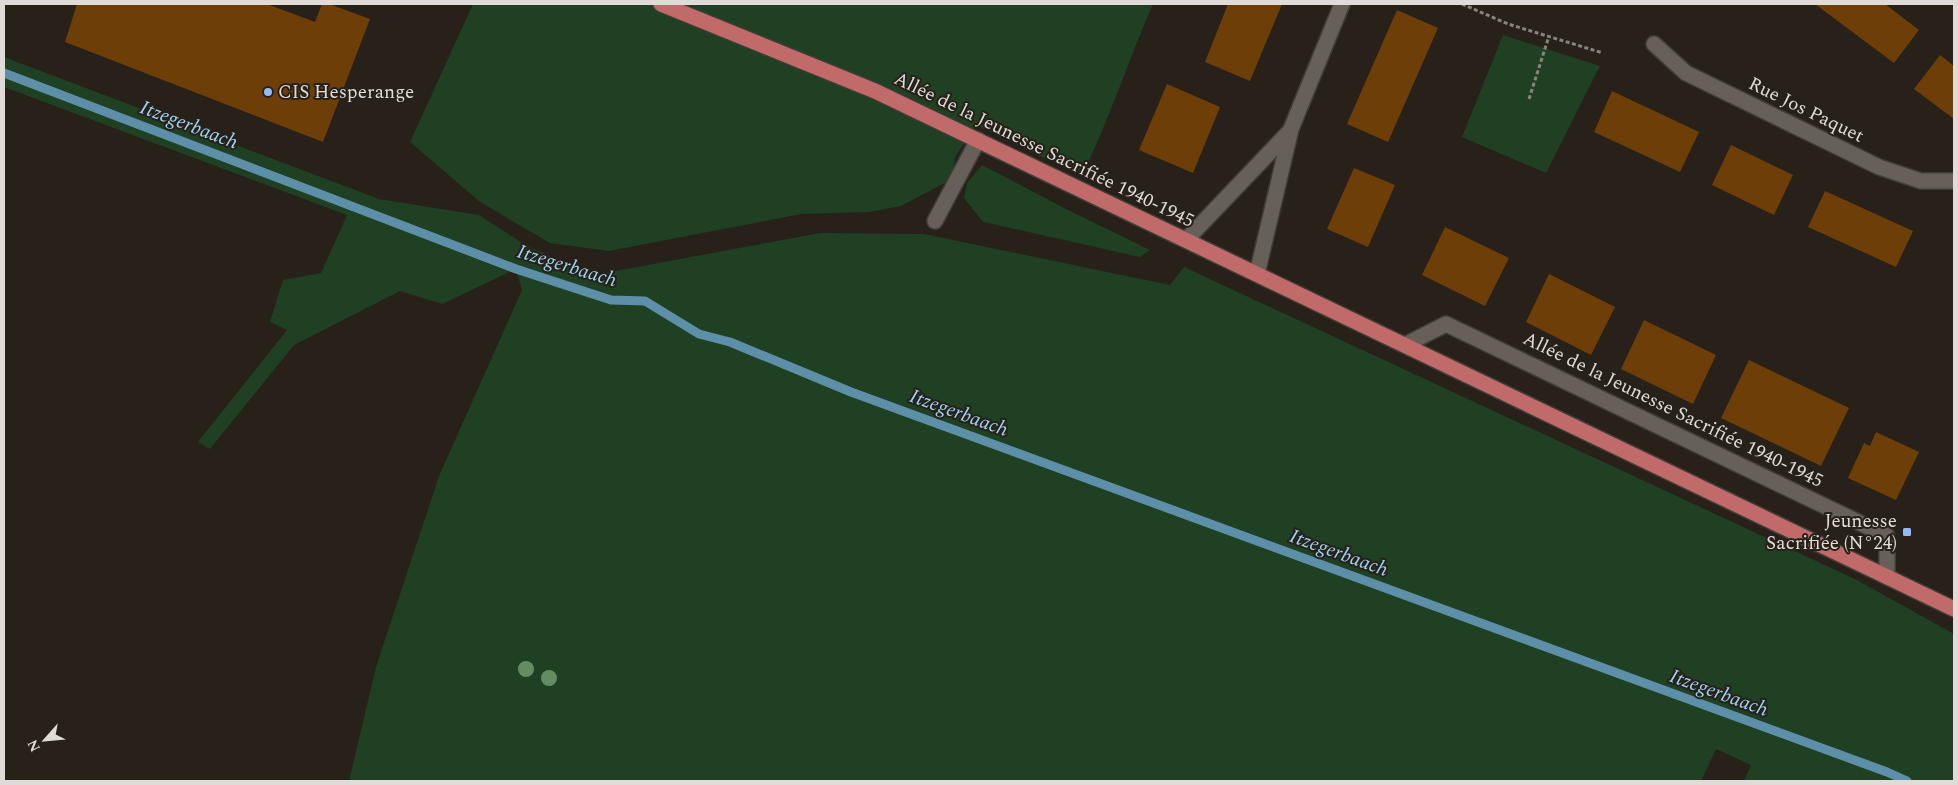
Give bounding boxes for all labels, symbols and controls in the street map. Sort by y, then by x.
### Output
street label: Allée de la Jeunesse Sacrifiée 1940-1945 [889,64,1199,236]
street label: Rue Jos Paquet [1743,69,1869,151]
place label: CIS Hesperange [278,78,414,107]
marker: CIS Hesperange [262,86,274,98]
water label: Itzegerbaach [136,93,242,157]
water label: Itzegerbaach [513,237,621,295]
street label: Allée de la Jeunesse Sacrifiée 1940-1945 [1518,324,1828,496]
water label: Itzegerbaach [906,381,1012,445]
place label: Jeunesse Sacrifiée (N°24) [1766,507,1897,558]
water label: Itzegerbaach [1286,521,1392,585]
marker: Jeunesse Sacrifiée (N°24) [1901,526,1913,538]
water label: Itzegerbaach [1666,661,1772,725]
north arrow [20,715,70,765]
text: N [22,736,46,756]

